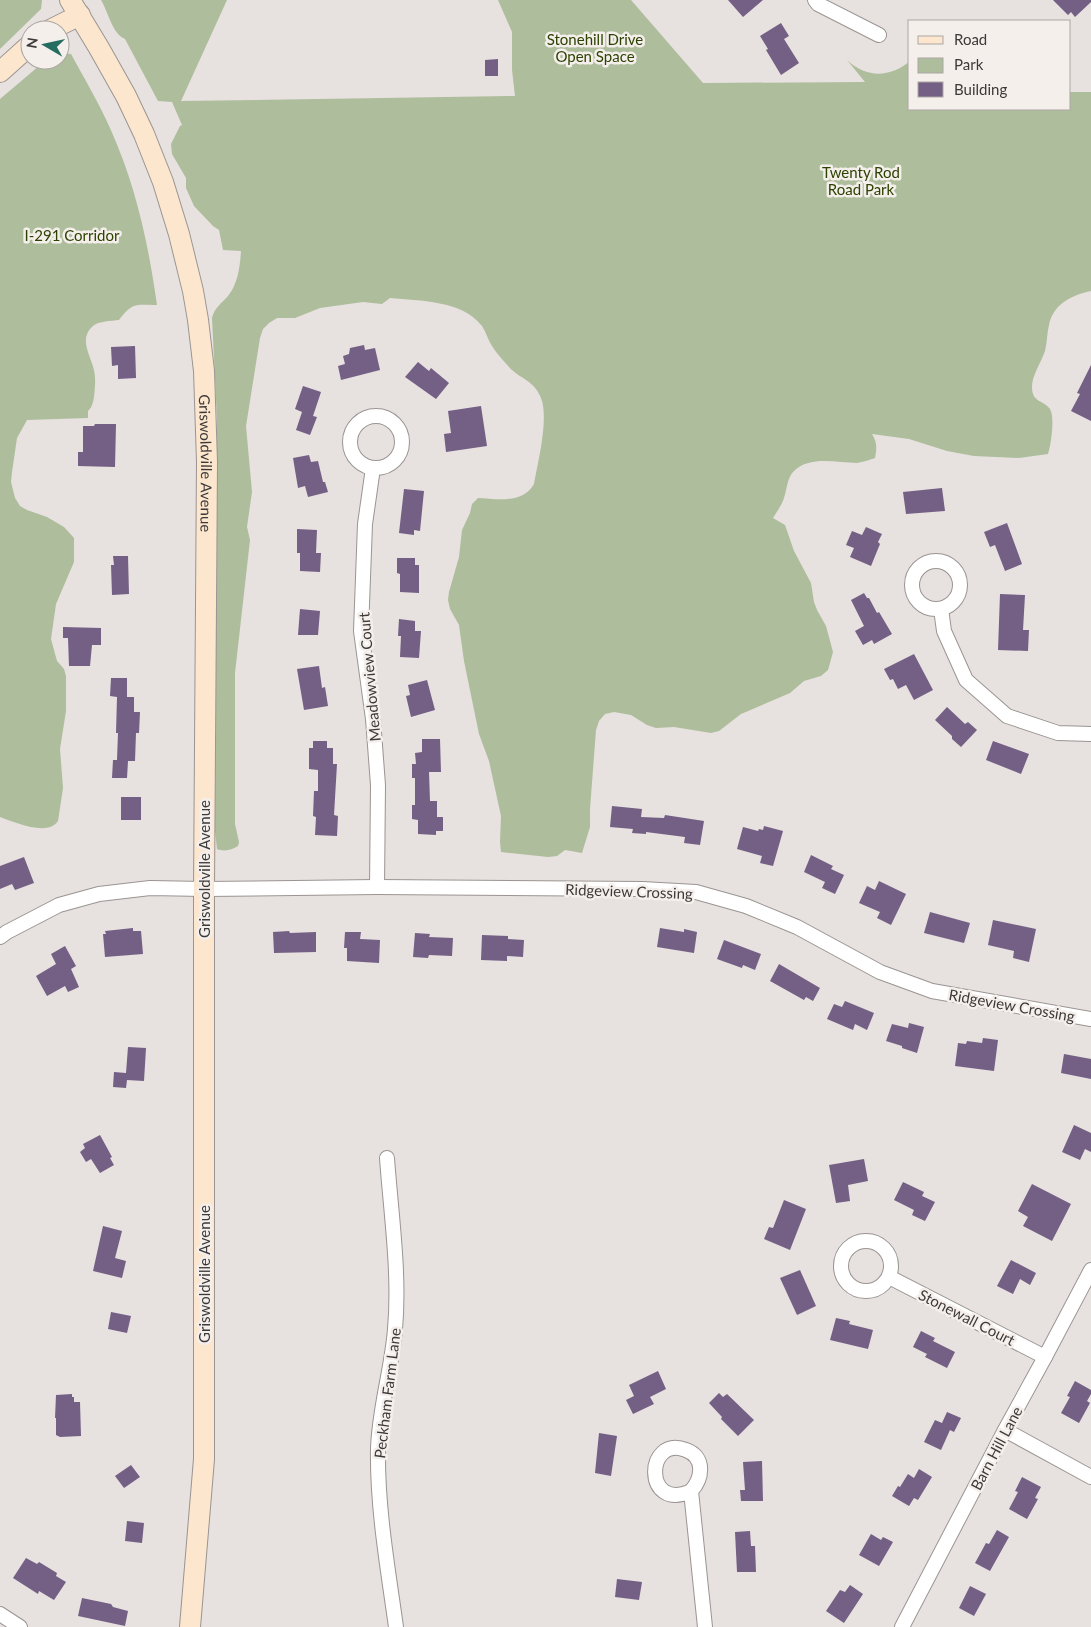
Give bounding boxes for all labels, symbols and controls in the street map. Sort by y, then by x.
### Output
north arrow [20,20,70,70]
legend [908,20,1071,110]
park label: Stonehill Drive Open Space [547,30,643,65]
text: Road [954,30,987,48]
text: N [22,36,41,50]
text: Park [954,55,984,73]
text: Building [954,80,1007,98]
park label: Twenty Rod Road Park [822,163,900,198]
park label: I-291 Corridor [25,226,120,244]
street label: Griswoldville Avenue [196,394,216,532]
street label: Meadowview Court [354,611,384,742]
street label: Griswoldville Avenue [195,800,213,938]
street label: Ridgeview Crossing [565,880,693,902]
street label: Ridgeview Crossing [948,985,1077,1025]
street label: Griswoldville Avenue [195,1205,213,1343]
street label: Stonewall Court [916,1285,1019,1349]
street label: Peckham Farm Lane [370,1327,404,1459]
street label: Barn Hill Lane [966,1403,1026,1493]

